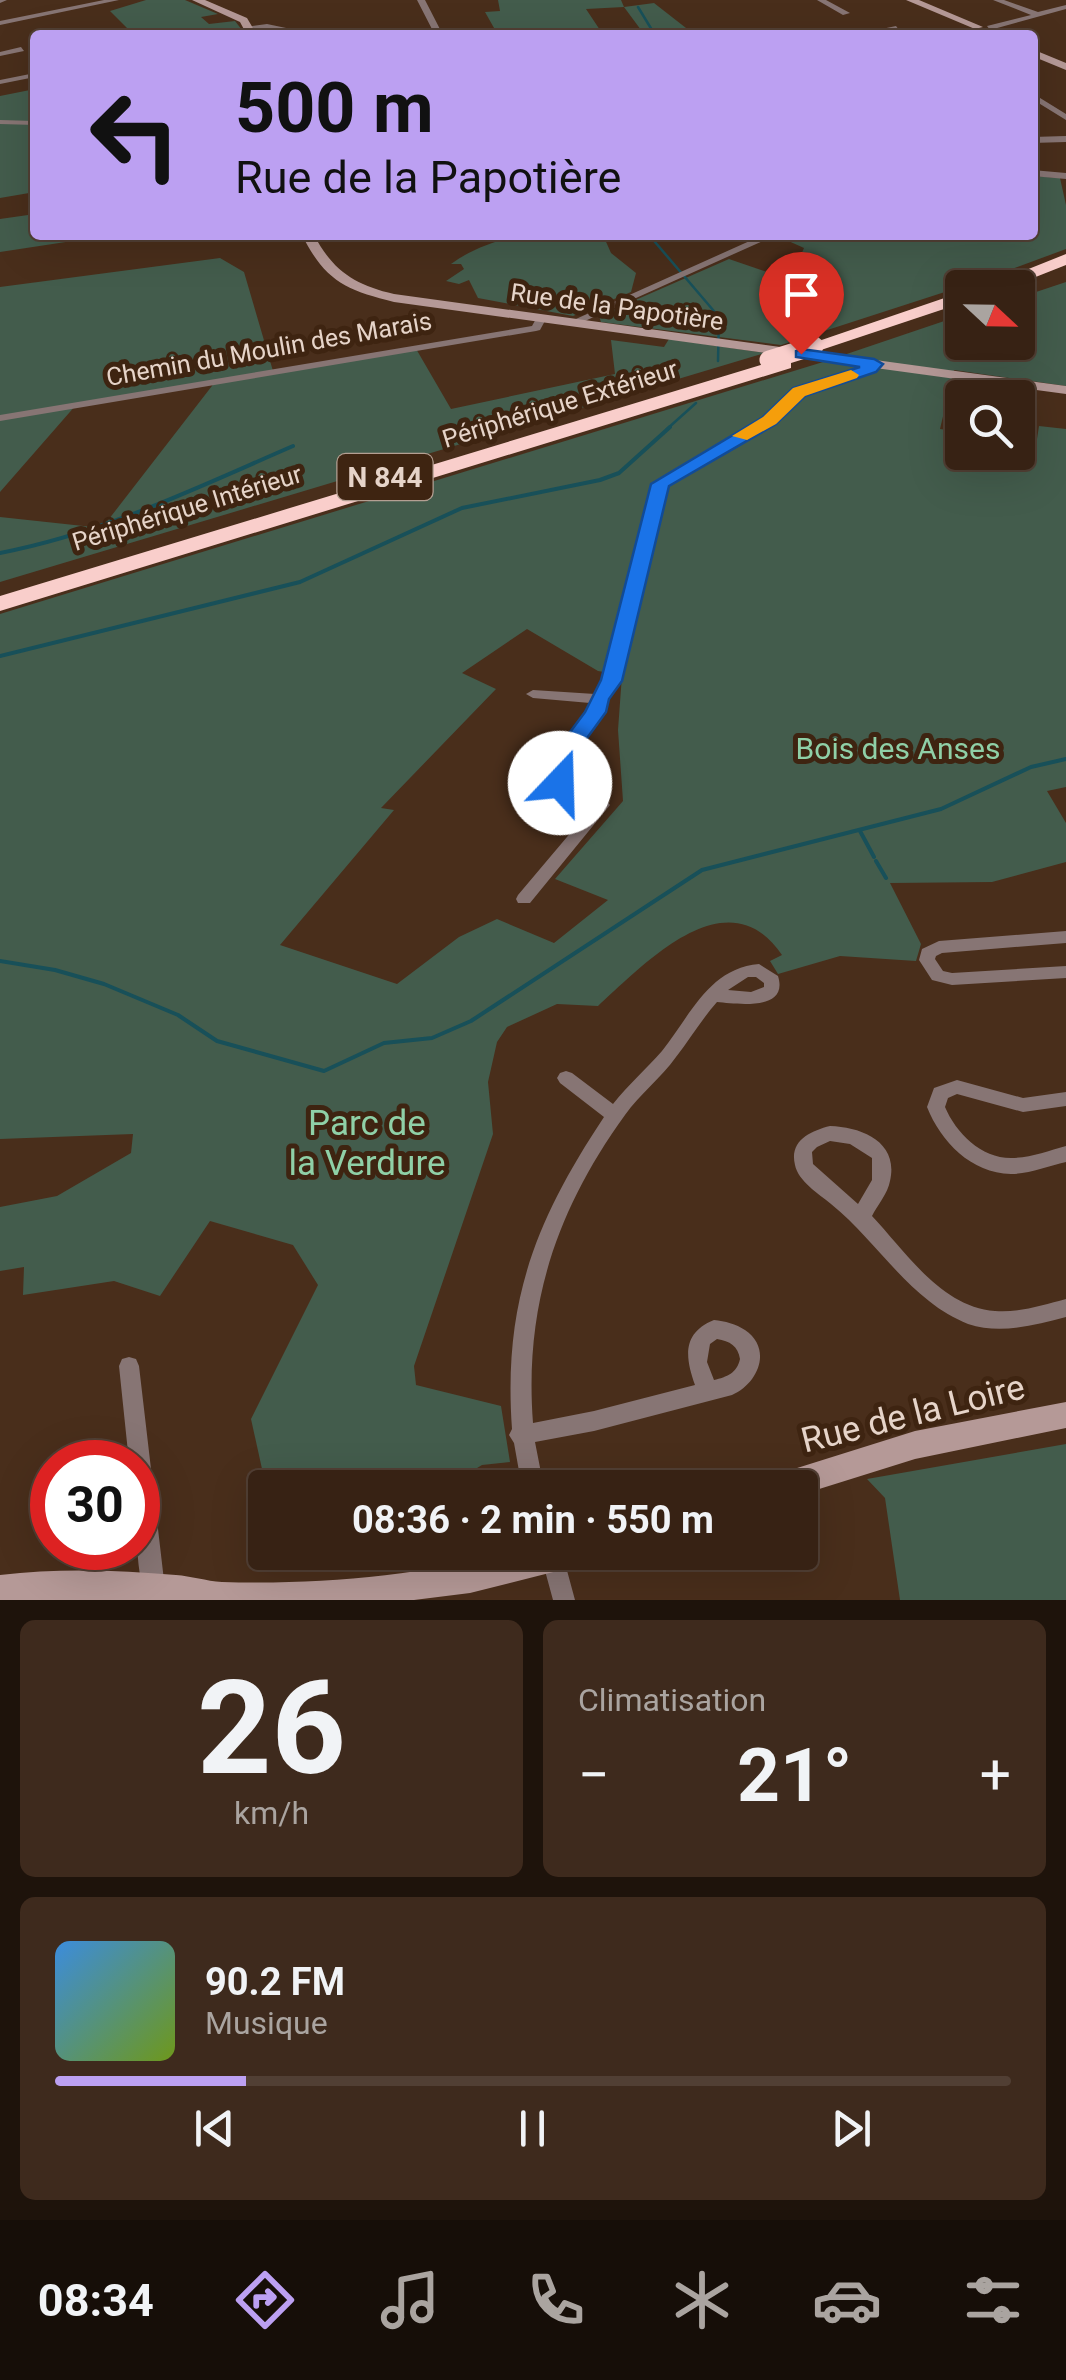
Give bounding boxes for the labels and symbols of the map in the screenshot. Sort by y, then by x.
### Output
pin [759,252,844,355]
north arrow [945,270,1035,360]
street label: Rue de la Papotière [509,278,725,336]
street label: Chemin du Moulin des Marais [104,306,434,392]
street label: Périphérique Extérieur [439,354,682,454]
road number: N 844 [338,454,432,500]
street label: Périphérique Intérieur [69,459,306,557]
position arrow [508,731,612,835]
park label: Bois des Anses [796,731,1000,766]
park label: Parc de la Verdure [289,1103,446,1184]
street label: Rue de la Loire [797,1366,1029,1462]
speed limit sign: 30 [30,1440,160,1570]

